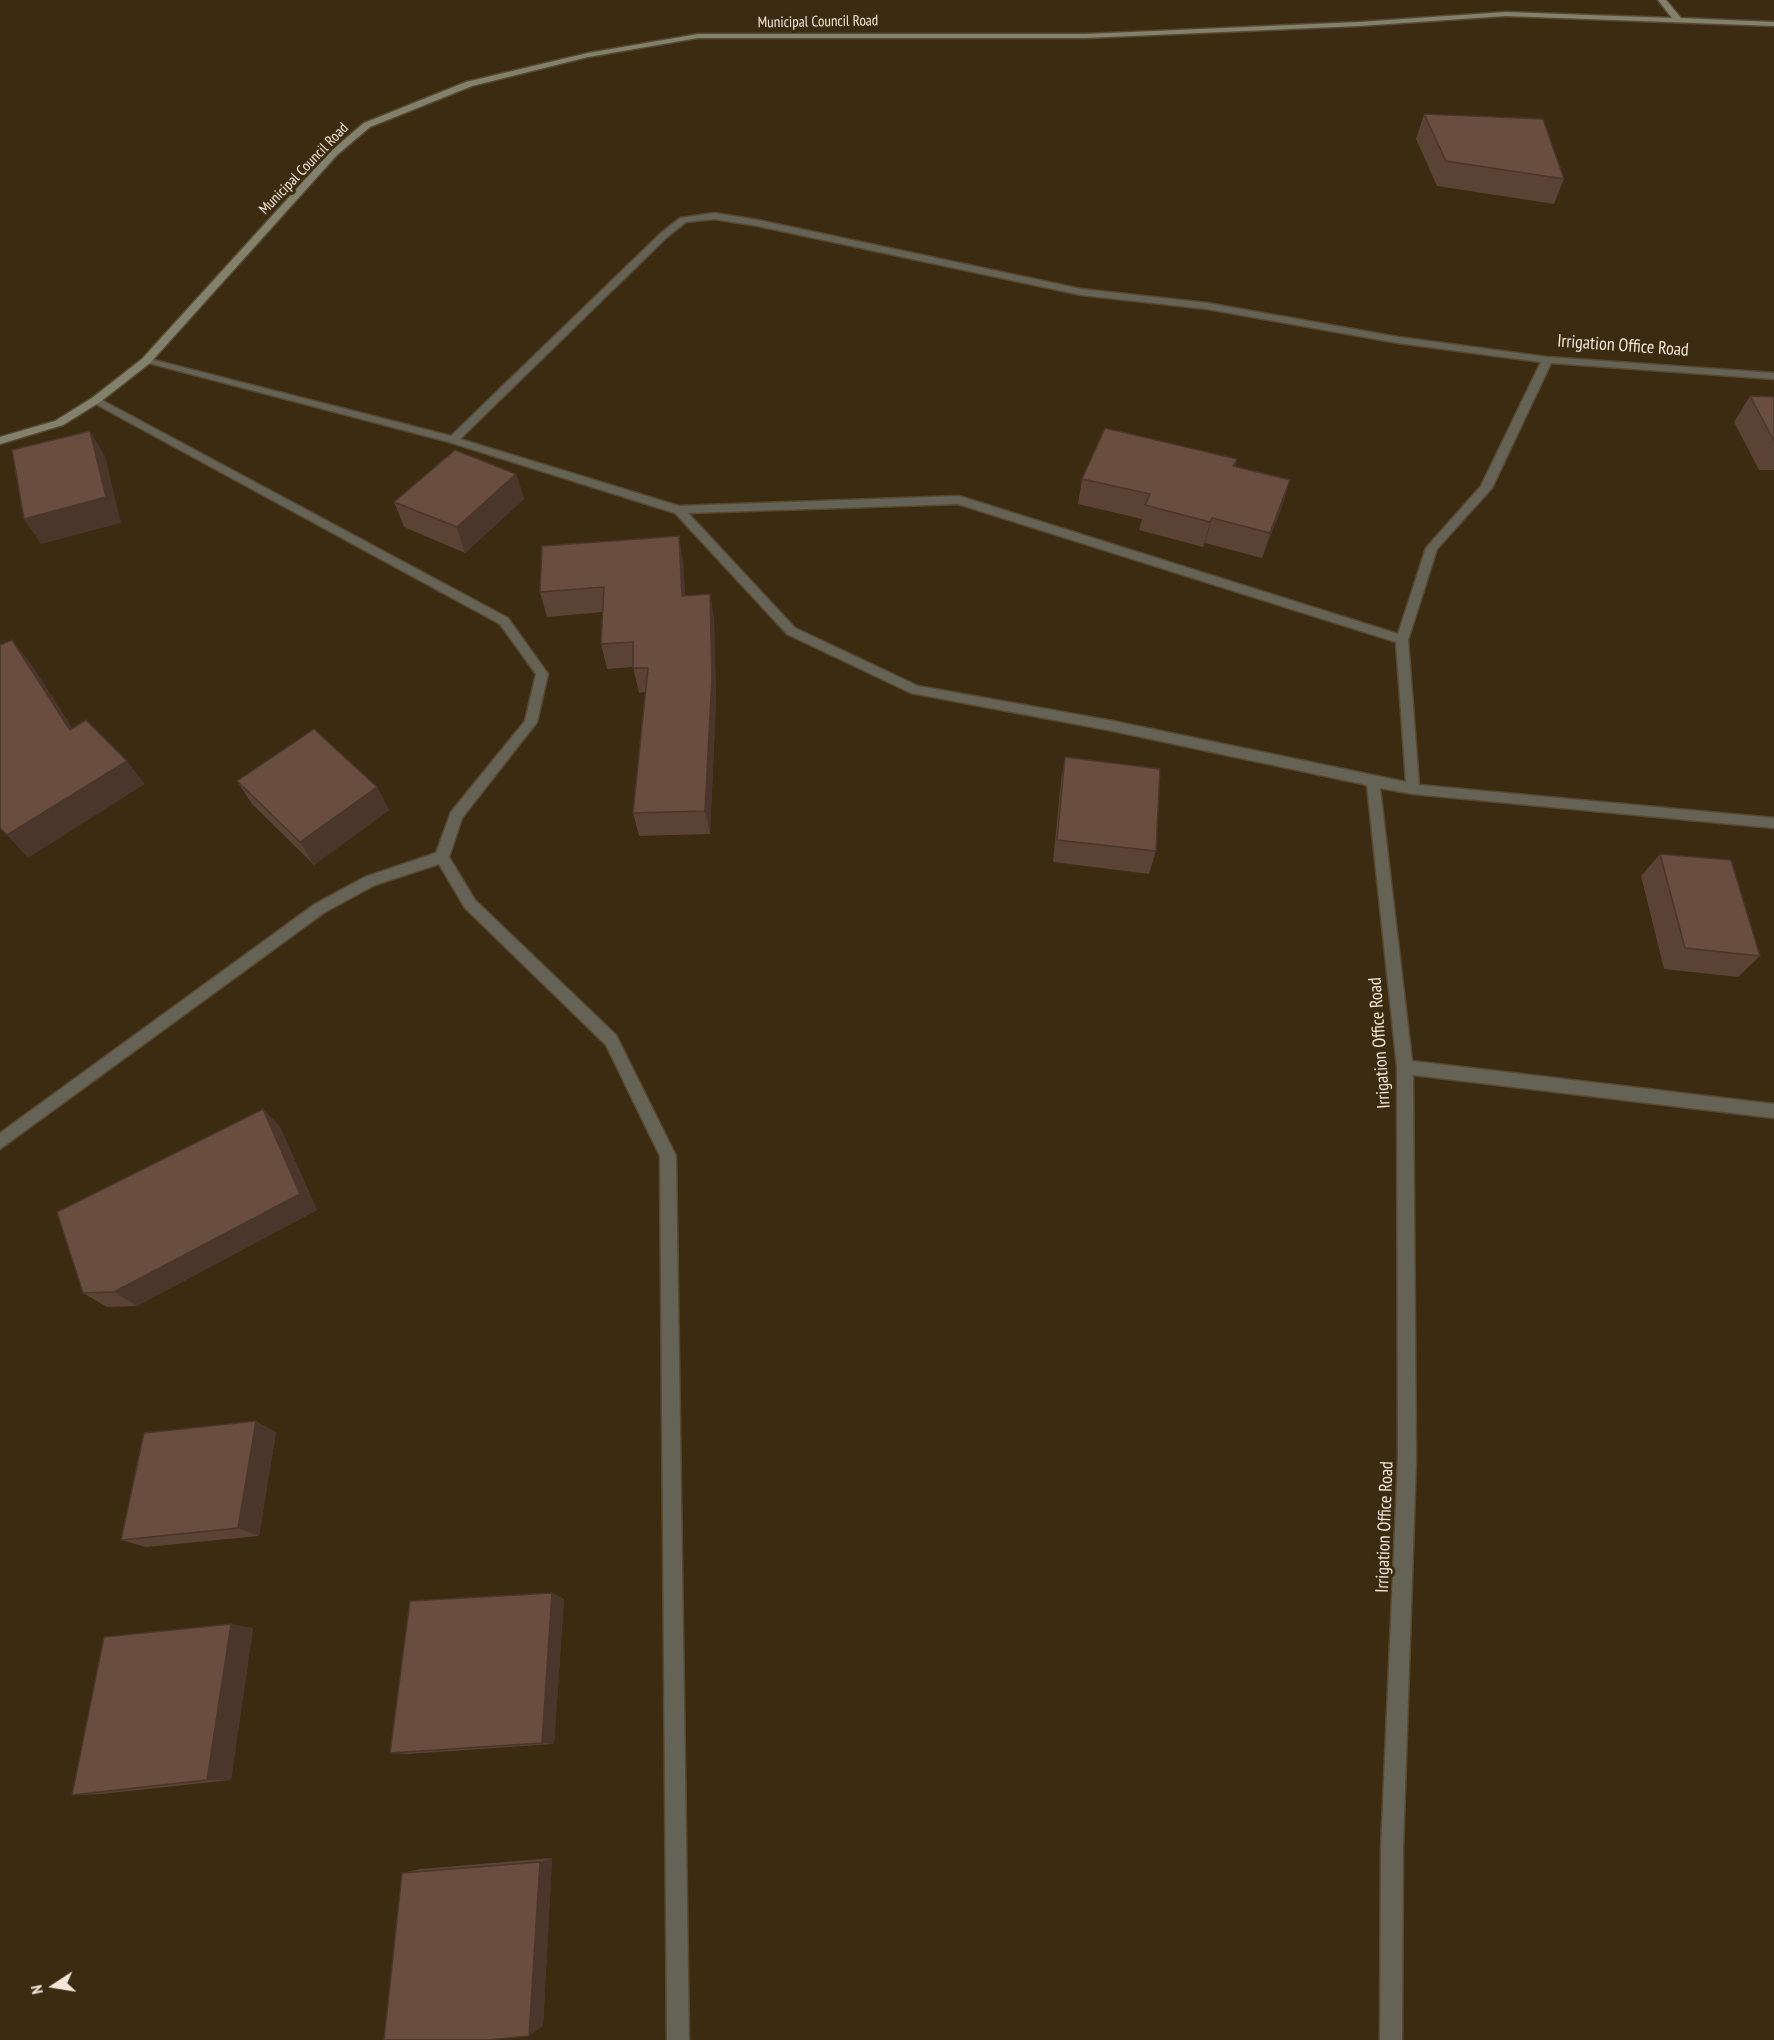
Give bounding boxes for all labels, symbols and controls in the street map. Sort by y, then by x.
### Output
street label: Municipal Council Road [758,12,878,32]
street label: Municipal Council Road [256,119,352,219]
street label: Irrigation Office Road [1557,331,1689,361]
street label: Irrigation Office Road [1365,977,1395,1109]
street label: Irrigation Office Road [1372,1461,1398,1593]
north arrow [24,1956,84,2016]
text: N [26,1983,47,1996]

